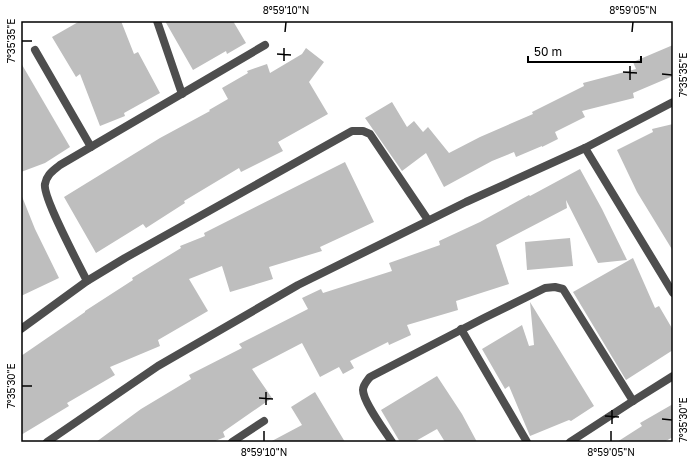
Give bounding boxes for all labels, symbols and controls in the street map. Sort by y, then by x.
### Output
text: 8°59'10"N [263,4,309,16]
text: 8°59'05"N [609,4,657,16]
text: 7°35'35"E [5,19,17,63]
scale bar [528,38,641,64]
text: 50 m [534,44,562,59]
text: 7°35'35"E [677,53,689,97]
text: 7°35'30"E [5,363,17,409]
text: 7°35'30"E [677,397,689,443]
text: 8°59'10"N [241,446,287,458]
text: 8°59'05"N [587,446,635,458]

